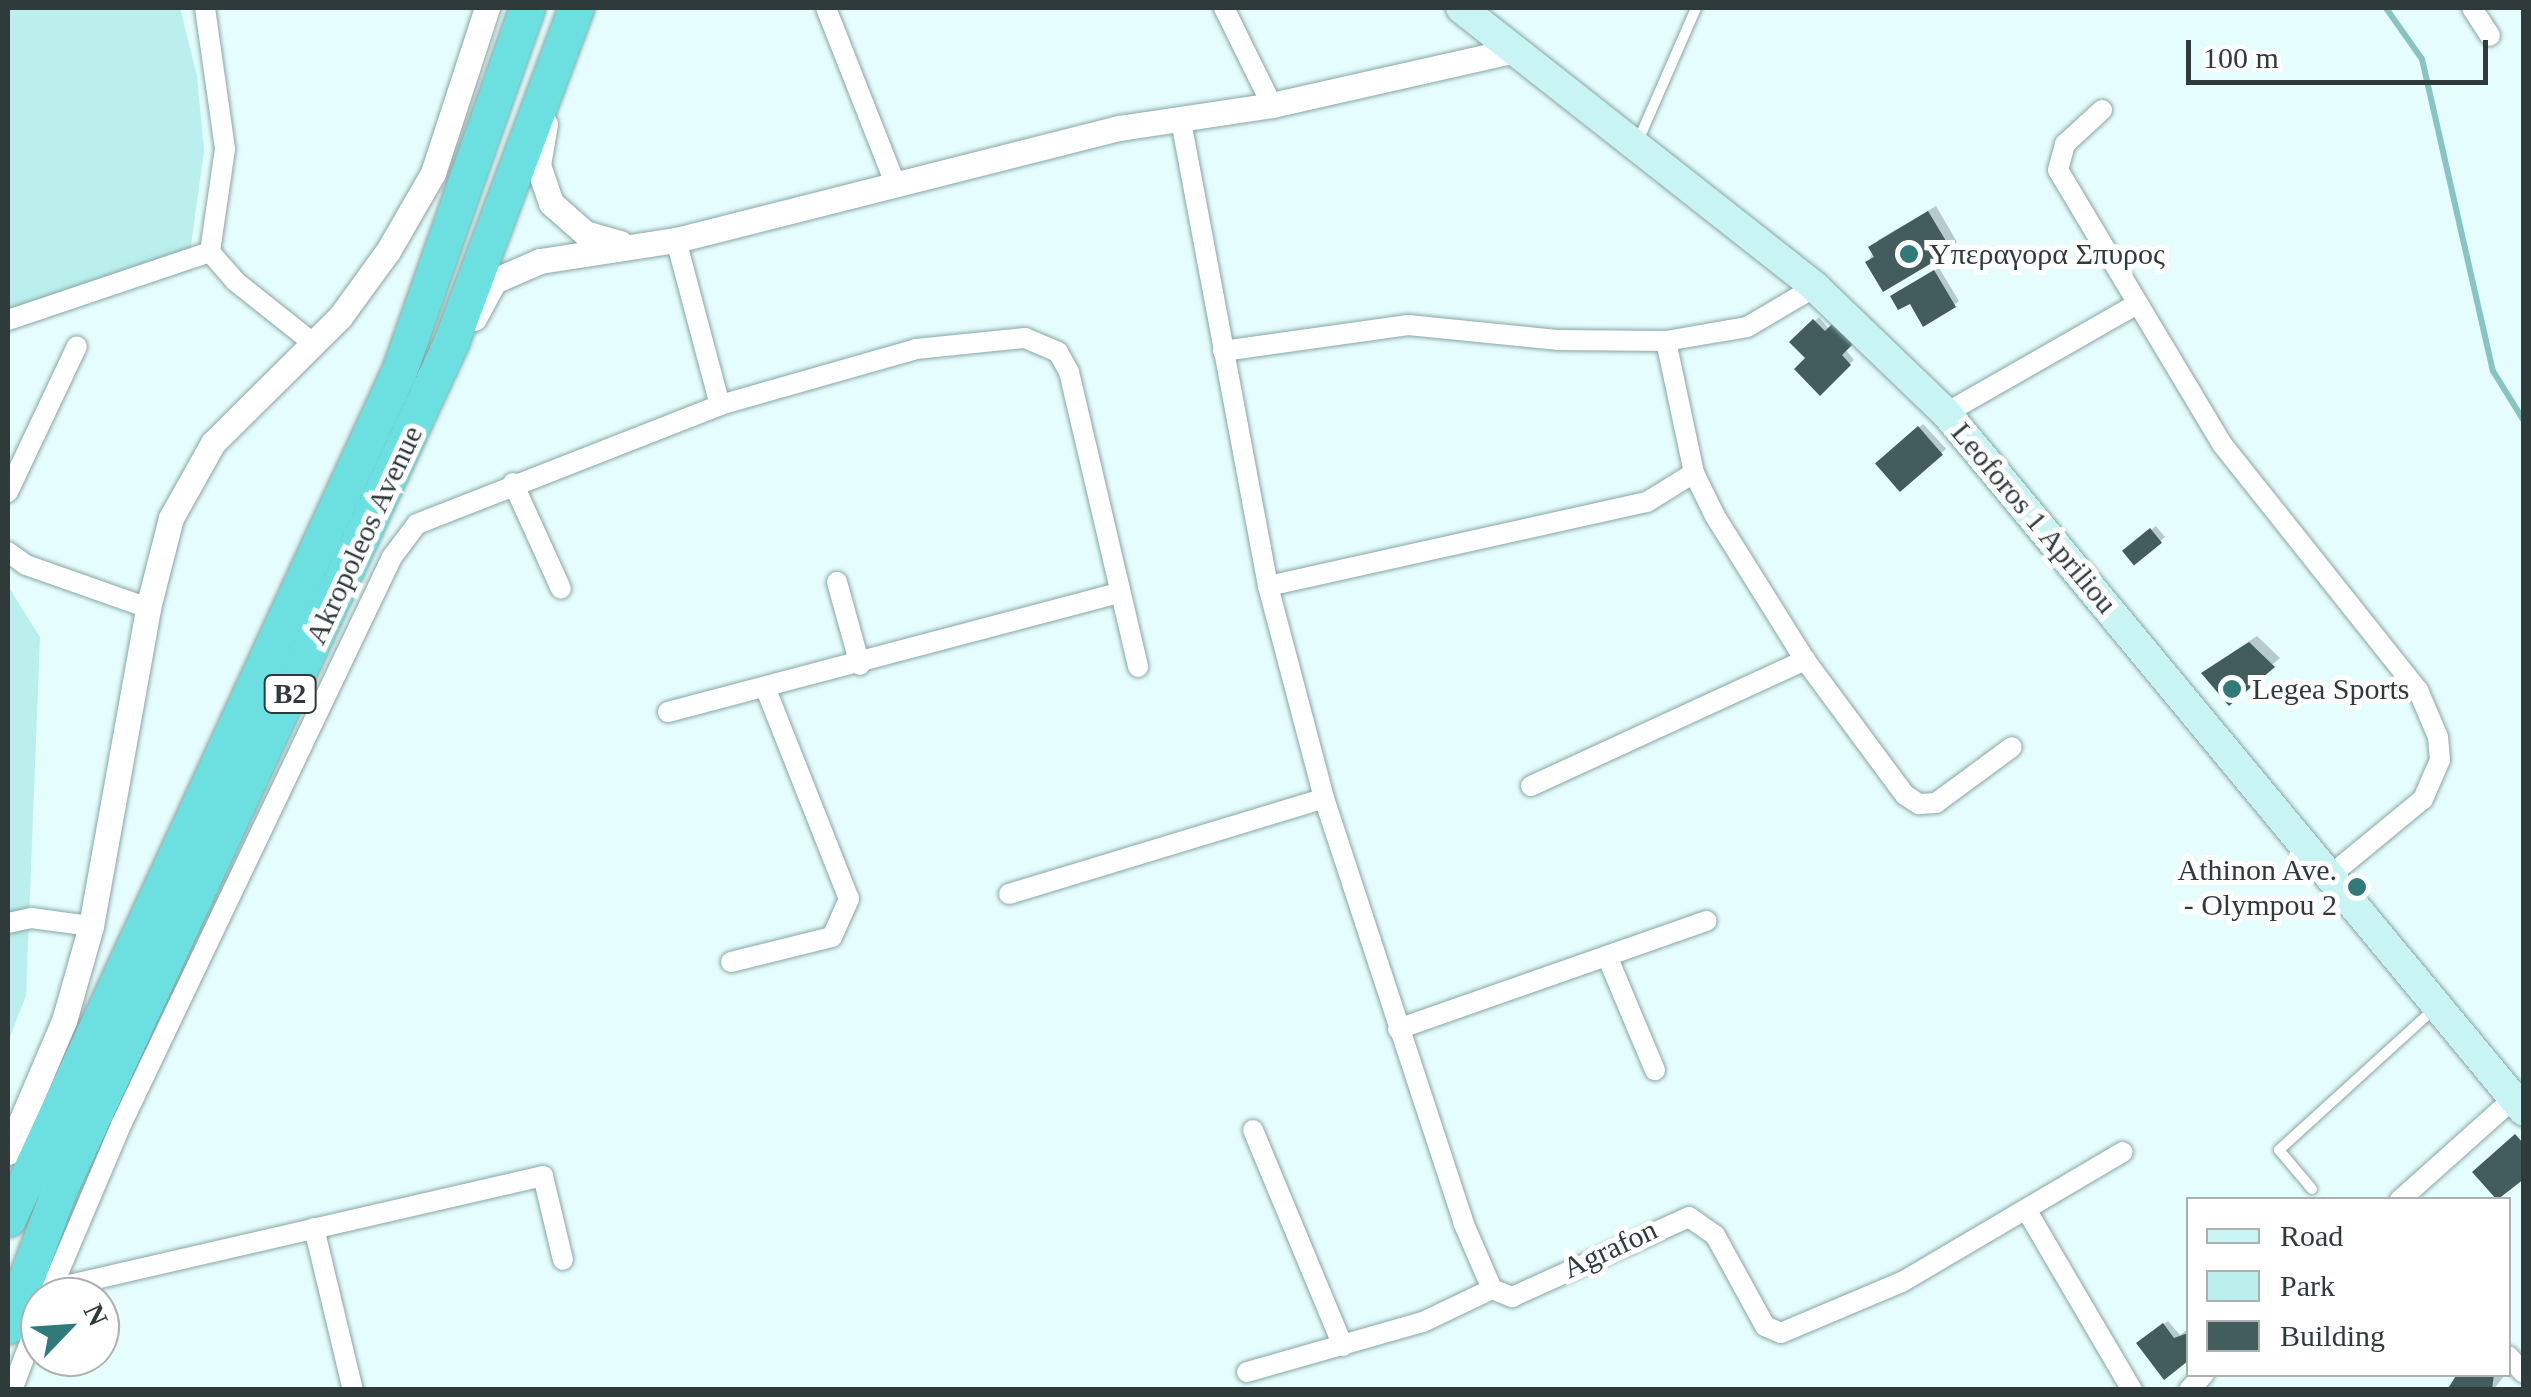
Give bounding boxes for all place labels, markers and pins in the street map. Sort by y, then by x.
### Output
place label: Υπεραγορα Σπυρος [1929,236,2165,272]
marker: Υπεραγορα Σπυρος [1898,243,1920,265]
place label: Legea Sports [2252,671,2409,707]
marker: Legea Sports [2221,678,2243,700]
place label: Athinon Ave. - Olympou 2 [2176,852,2337,922]
marker: Athinon Ave. - Olympou 2 [2346,876,2368,898]

